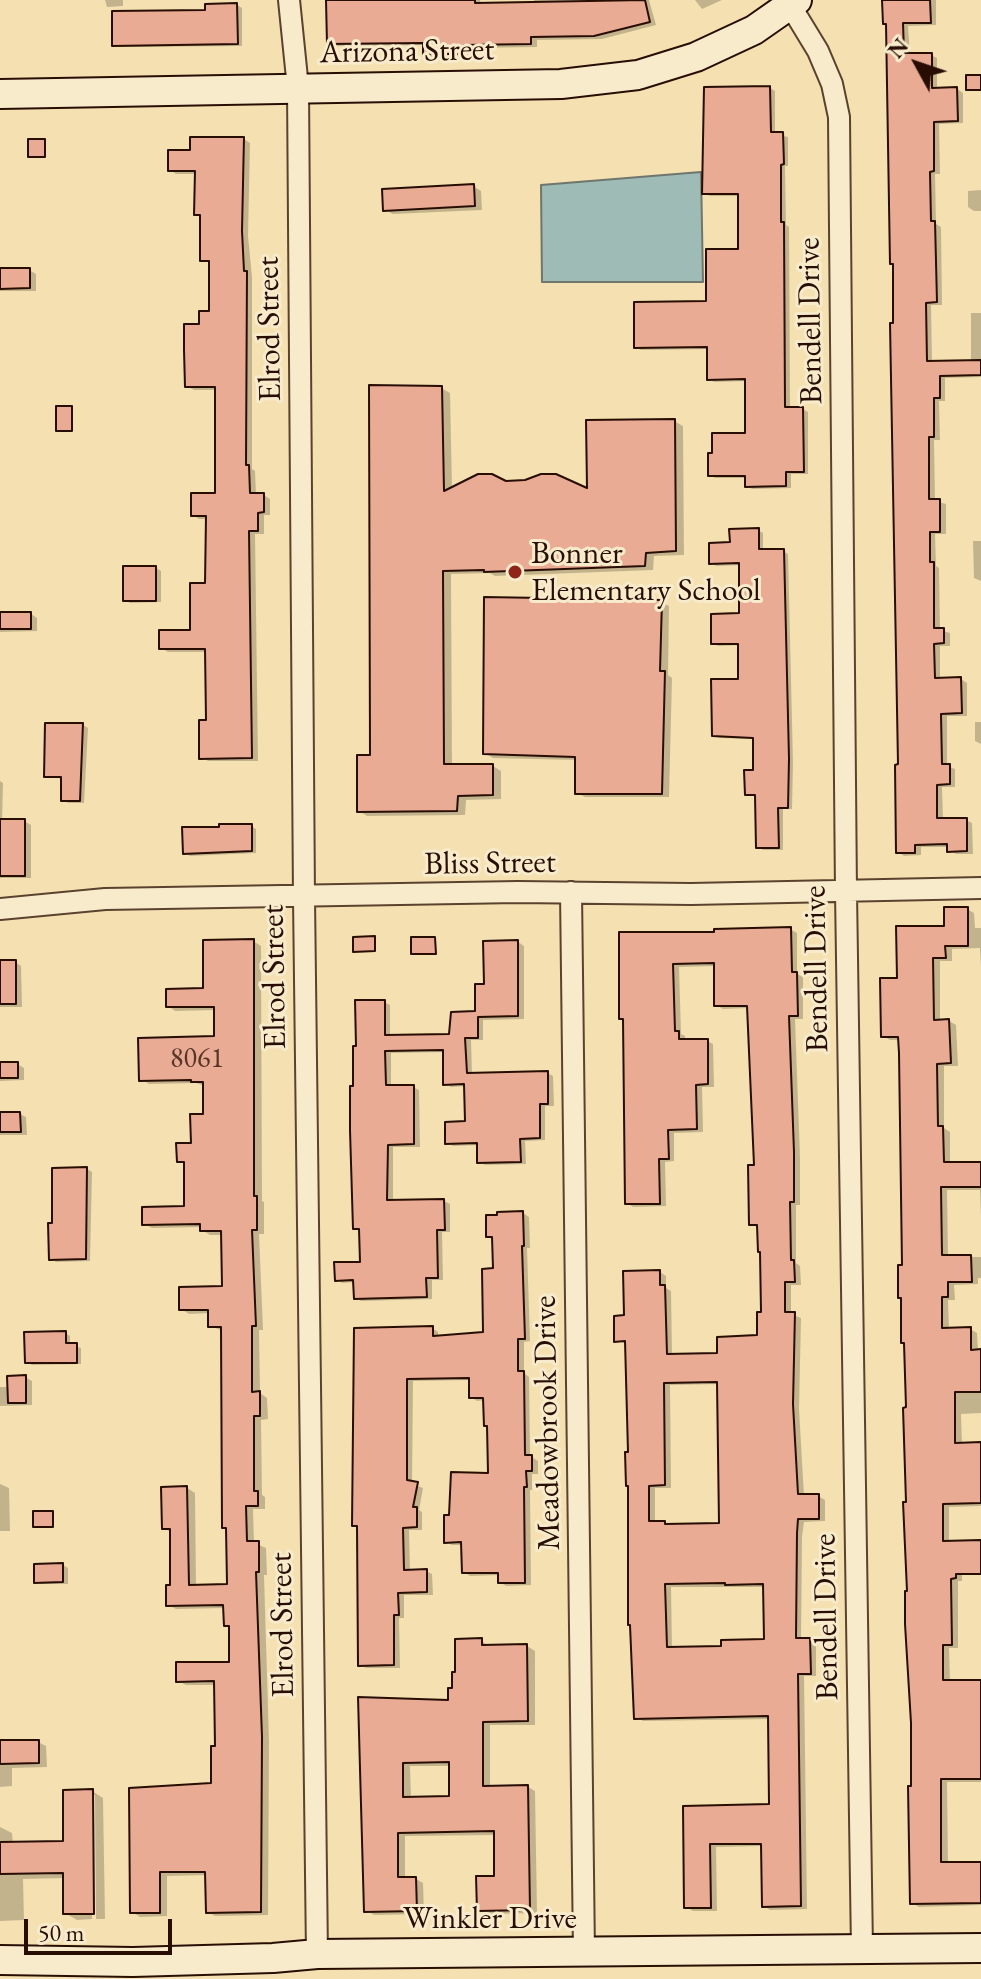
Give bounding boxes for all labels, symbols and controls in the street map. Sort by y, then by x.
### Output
north arrow [877,24,957,104]
street label: Arizona Street [319,31,495,73]
text: N [881,32,915,64]
street label: Bendell Drive [790,237,832,405]
street label: Elrod Street [250,256,290,402]
place label: Bonner Elementary School [531,535,761,610]
marker: Bonner Elementary School [506,563,524,581]
street label: Bliss Street [424,844,556,884]
street label: Bendell Drive [796,885,838,1053]
street label: Elrod Street [255,904,295,1050]
house number: 8061 [170,1042,224,1076]
street label: Meadowbrook Drive [527,1295,569,1551]
street label: Bendell Drive [806,1533,848,1701]
street label: Elrod Street [263,1552,303,1698]
street label: Winkler Drive [403,1900,577,1938]
scale bar [28,1903,176,1953]
text: 50 m [38,1917,85,1948]

